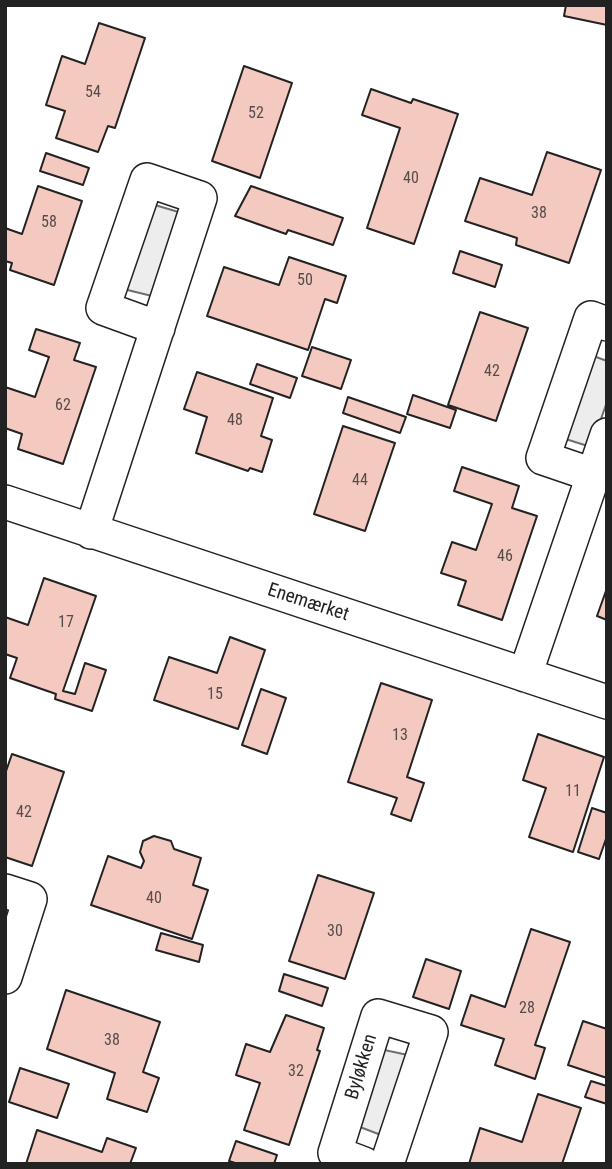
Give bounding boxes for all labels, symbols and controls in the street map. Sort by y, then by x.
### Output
house number: 54 [85,83,101,103]
house number: 52 [248,104,264,124]
house number: 40 [403,169,419,189]
house number: 38 [531,204,547,224]
house number: 58 [41,213,57,233]
house number: 50 [297,271,313,291]
house number: 42 [484,362,500,382]
house number: 62 [55,396,71,416]
house number: 48 [227,411,243,431]
house number: 44 [352,471,368,491]
house number: 46 [497,547,513,567]
street label: Enemærket [264,579,352,627]
house number: 17 [58,613,74,633]
house number: 15 [207,685,223,705]
house number: 13 [392,726,408,746]
house number: 11 [565,782,581,802]
house number: 42 [16,803,32,823]
house number: 40 [146,889,162,909]
house number: 30 [327,922,343,942]
house number: 28 [519,999,535,1019]
house number: 38 [104,1031,120,1051]
street label: Byløkken [341,1032,383,1102]
house number: 32 [288,1062,304,1082]

